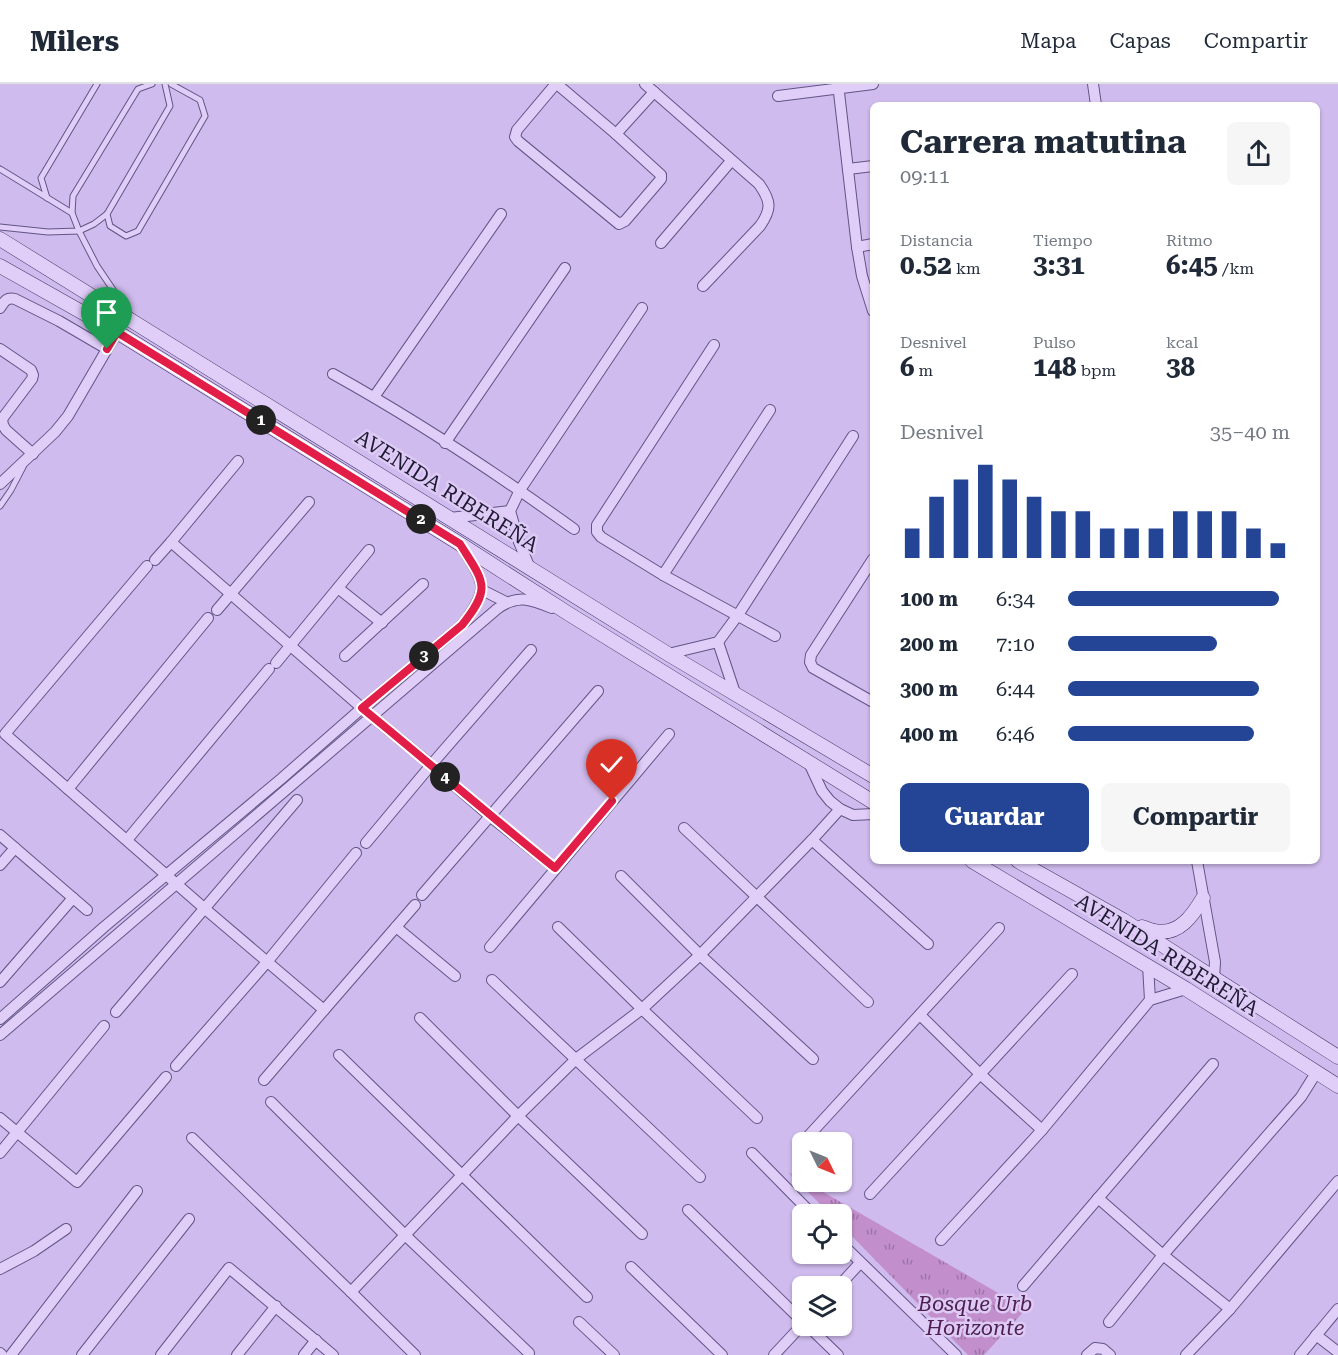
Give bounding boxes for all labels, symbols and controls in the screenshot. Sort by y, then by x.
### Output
text: Milers [30,25,119,58]
text: Mapa [1020,29,1076,53]
text: Capas [1109,29,1171,53]
text: Compartir [1204,29,1308,53]
text: Carrera matutina [900,122,1186,161]
button: share [1227,122,1290,185]
text: 09:11 [900,164,950,188]
text: Distancia [900,231,973,250]
text: Tiempo [1033,231,1092,250]
text: Ritmo [1166,231,1213,250]
text: 0.52 [900,250,952,280]
text: 3:31 [1033,250,1085,280]
text: 6:45 [1166,250,1218,280]
text: km [952,259,981,278]
text: /km [1218,259,1254,278]
pin [81,287,132,349]
icon: arrive [90,296,123,329]
text: Desnivel [900,333,967,352]
text: Pulso [1033,333,1076,352]
text: kcal [1166,333,1198,352]
text: 6 [900,352,915,382]
text: 148 [1033,352,1077,382]
text: 38 [1166,352,1195,382]
text: m [915,361,933,380]
text: bpm [1077,361,1116,380]
pin: 1 [246,405,276,435]
text: 1 [257,410,265,429]
text: Desnivel [900,420,983,444]
text: 35–40 m [1210,420,1290,444]
street label: AVENIDA RIBEREÑA [351,424,544,557]
pin: 2 [406,504,436,534]
text: 2 [417,509,425,528]
text: 100 m [900,587,958,611]
text: 6:34 [996,587,1035,611]
text: 200 m [900,632,958,656]
text: 7:10 [996,632,1035,656]
pin: 3 [409,641,439,671]
text: 3 [420,646,428,665]
text: 300 m [900,677,958,701]
text: 6:44 [996,677,1035,701]
text: 400 m [900,722,958,746]
text: 6:46 [996,722,1035,746]
pin [586,739,637,801]
icon: check [595,748,628,781]
pin: 4 [430,762,460,792]
text: 4 [441,767,449,786]
button: Guardar [900,783,1089,852]
button: Compartir [1101,783,1290,852]
street label: AVENIDA RIBEREÑA [1071,888,1264,1021]
north arrow [792,1132,852,1192]
map controls [792,1132,852,1336]
button: locate [792,1204,852,1264]
button: layers [792,1276,852,1336]
park label: Bosque Urb Horizonte [917,1292,1032,1340]

